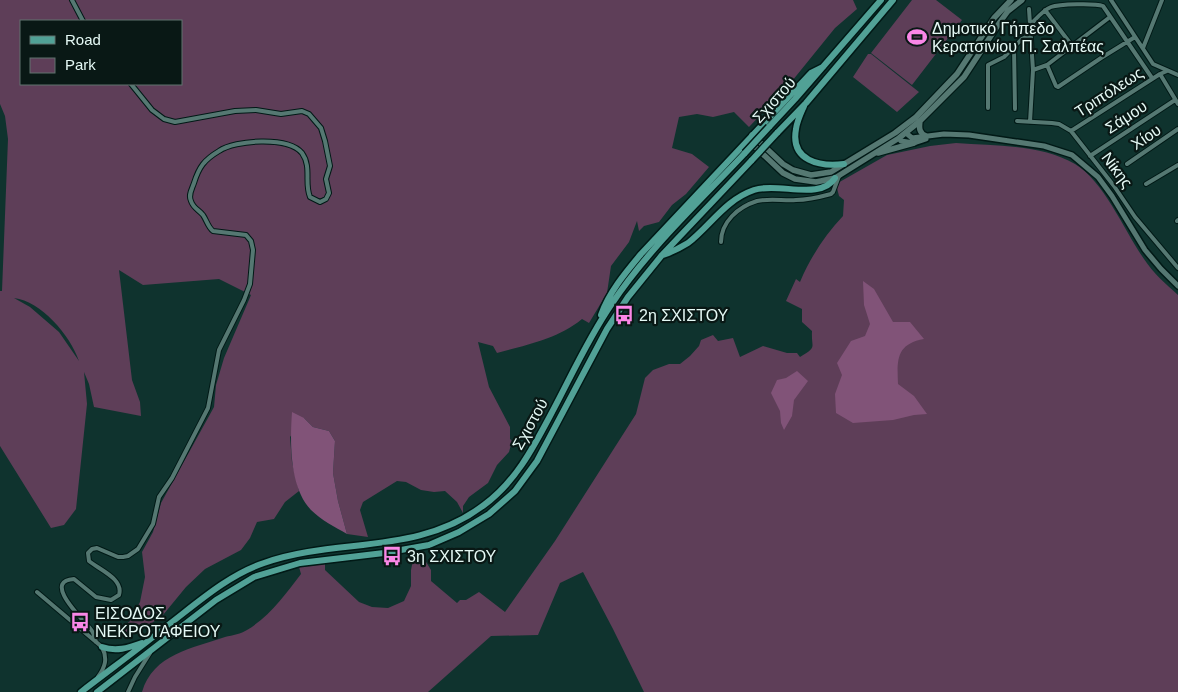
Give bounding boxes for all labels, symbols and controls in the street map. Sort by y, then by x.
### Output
legend [20,20,182,85]
place label: Δημοτικό Γήπεδο Κερατσινίου Π. Σαλπέας [932,20,1104,55]
sports icon: Δημοτικό Γήπεδο Κερατσινίου Π. Σαλπέας [906,26,928,48]
text: Road [65,31,101,48]
text: Park [65,56,96,73]
street label: Τριπόλεως [1072,64,1146,120]
street label: Σχιστού [749,74,799,126]
street label: Σάμου [1102,97,1150,137]
street label: Χίου [1128,121,1164,153]
street label: Νίκης [1098,149,1136,191]
bus stop icon: 2η ΣΧΙΣΤΟΥ [613,304,635,326]
place label: 2η ΣΧΙΣΤΟΥ [639,307,729,324]
street label: Σχιστού [509,396,551,452]
bus stop icon: 3η ΣΧΙΣΤΟΥ [381,545,403,567]
place label: 3η ΣΧΙΣΤΟΥ [407,548,497,565]
place label: ΕΙΣΟΔΟΣ ΝΕΚΡΟΤΑΦΕΙΟΥ [95,605,221,640]
bus stop icon: ΕΙΣΟΔΟΣ ΝΕΚΡΟΤΑΦΕΙΟΥ [69,611,91,633]

